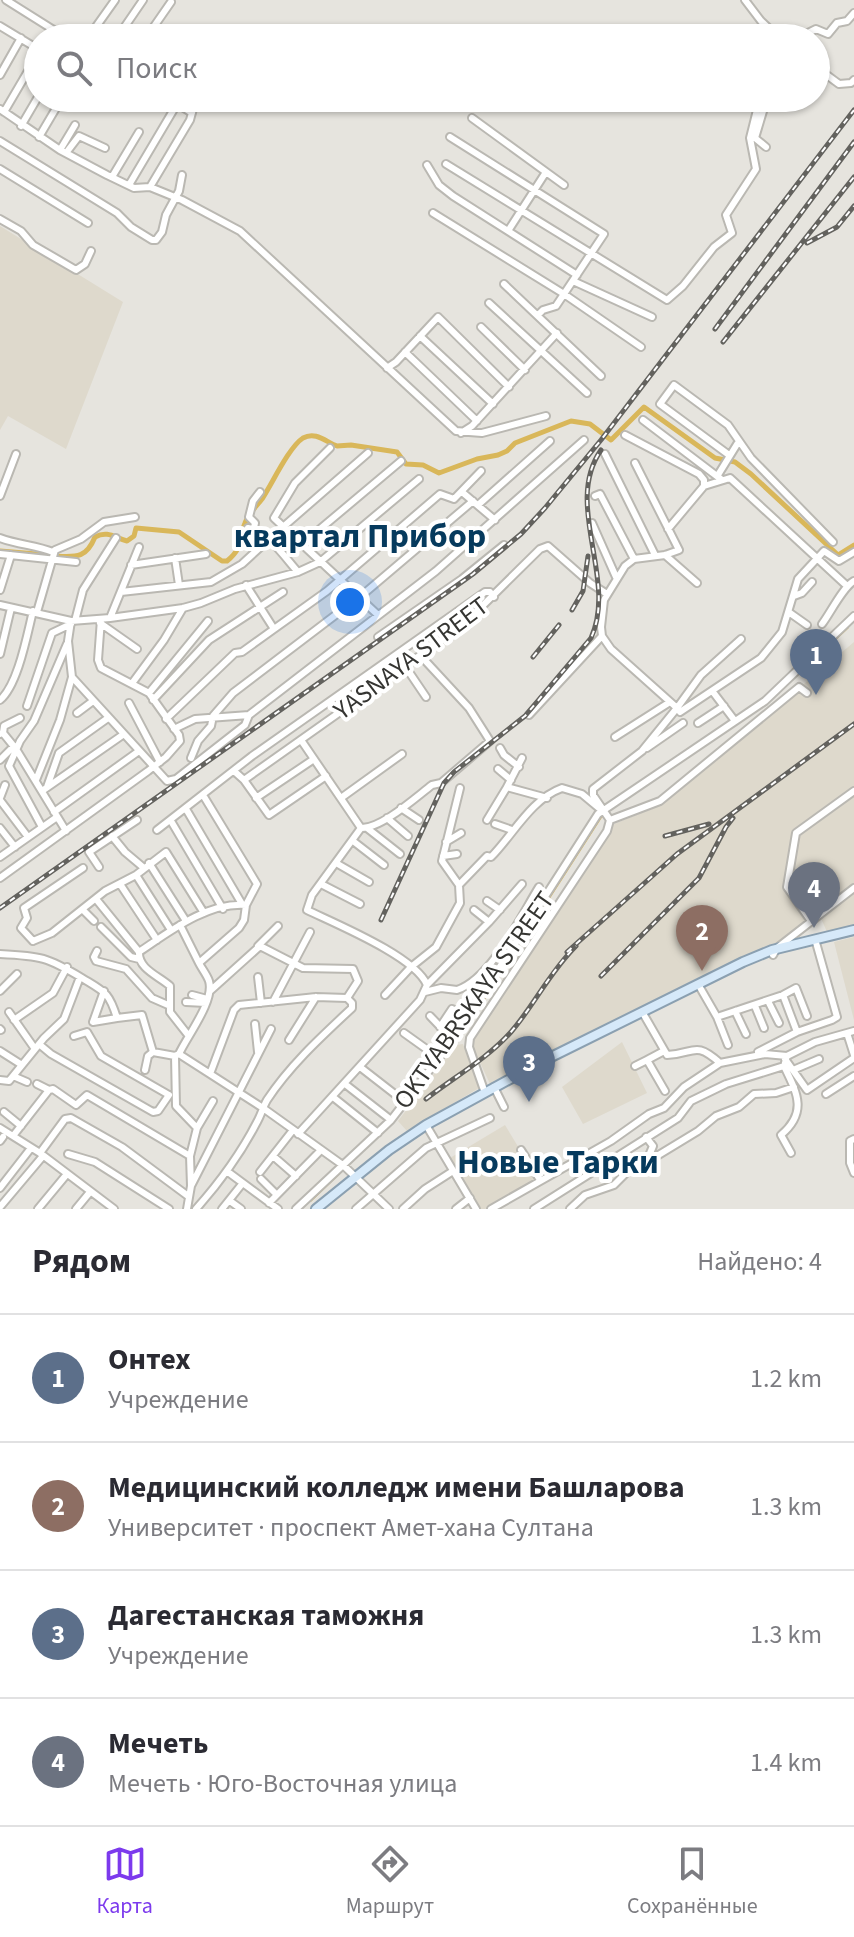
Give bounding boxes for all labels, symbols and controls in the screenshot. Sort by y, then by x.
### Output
search box [24,24,830,112]
icon: search [52,46,96,90]
text: Поиск [116,47,197,90]
district label: квартал Прибор [234,512,486,561]
your location [330,582,370,622]
street label: YASNAYA STREET [325,587,496,729]
pin: 1 [790,629,842,695]
pin: 4 [788,862,840,928]
street label: OKTYABRSKAYA STREET [385,883,563,1116]
pin: 2 [676,905,728,971]
pin: 3 [503,1036,555,1102]
district label: Новые Тарки [457,1138,659,1187]
text: Рядом [32,1237,131,1286]
text: Найдено: 4 [697,1243,822,1280]
text: Онтех [108,1338,191,1381]
text: 1 [51,1360,65,1397]
text: 1.2 km [750,1360,822,1397]
text: Учреждение [108,1381,249,1418]
text: Медицинский колледж имени Башларова [108,1466,685,1509]
text: 2 [51,1488,65,1525]
text: 1.3 km [750,1488,822,1525]
text: Университет · проспект Амет-хана Султана [108,1509,594,1546]
text: Дагестанская таможня [108,1594,424,1637]
text: 3 [51,1616,65,1653]
text: 1.3 km [750,1616,822,1653]
text: Учреждение [108,1637,249,1674]
text: Мечеть [108,1722,208,1765]
text: 4 [51,1744,65,1781]
text: 1.4 km [750,1744,822,1781]
text: Мечеть · Юго-Восточная улица [108,1765,457,1802]
tab: Карта [96,1842,153,1922]
tab: Маршрут [346,1842,434,1922]
tab: Сохранённые [627,1842,758,1922]

